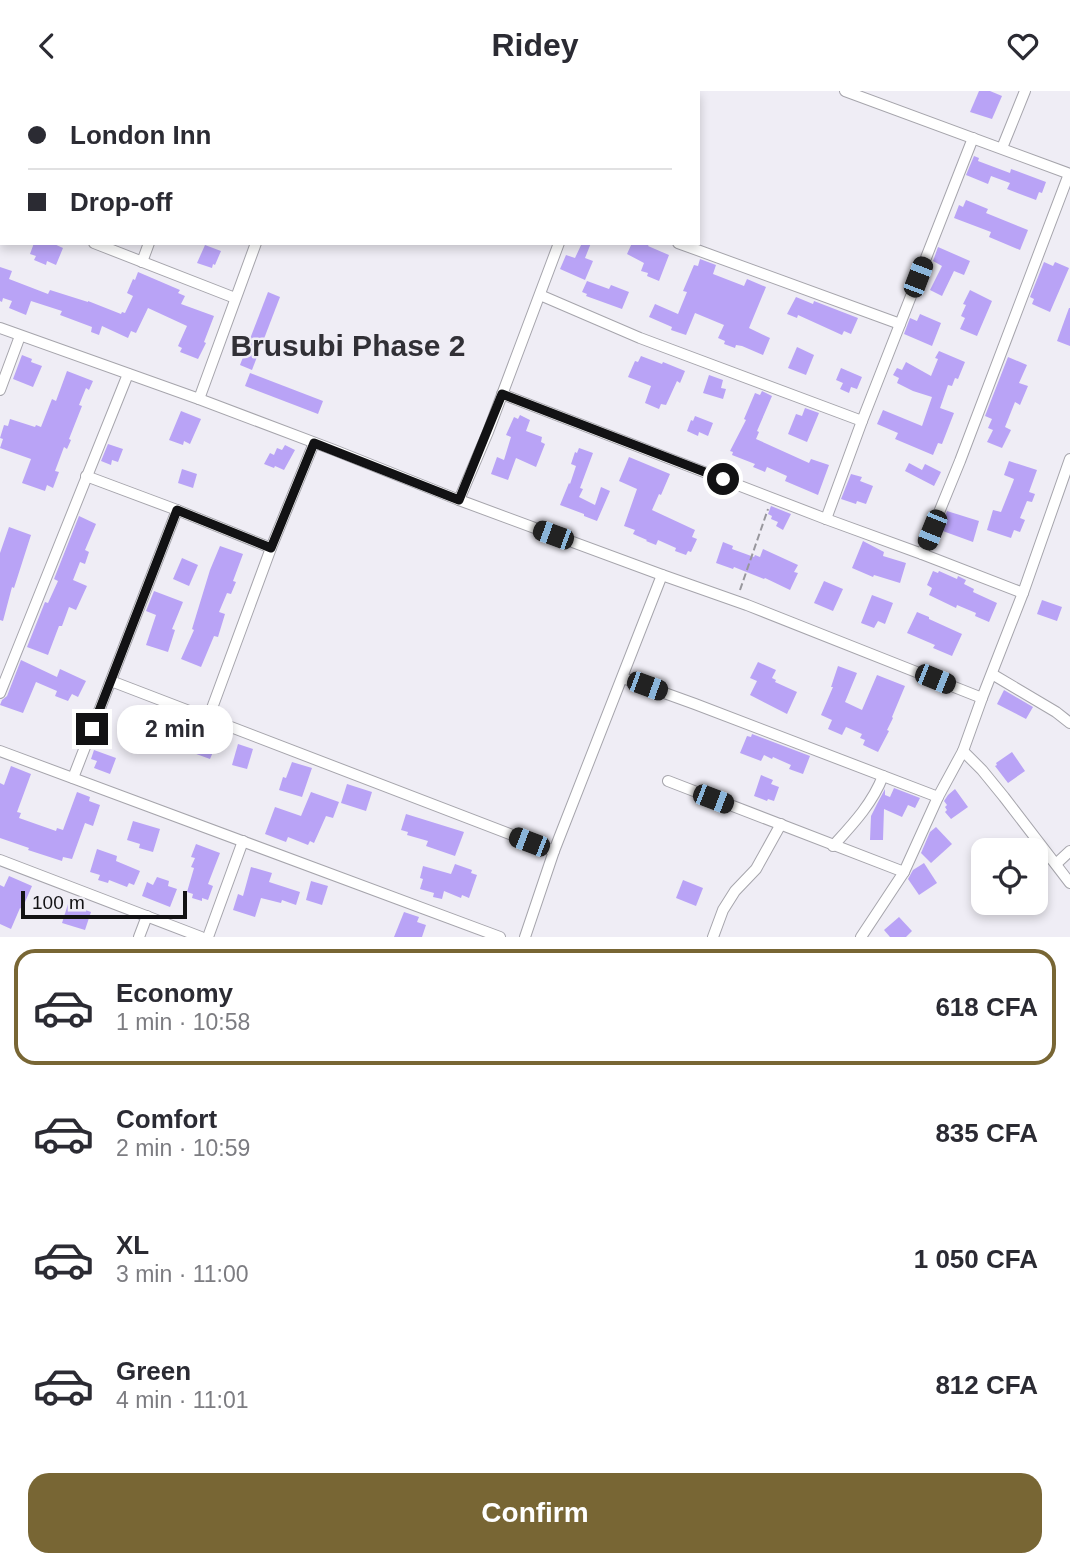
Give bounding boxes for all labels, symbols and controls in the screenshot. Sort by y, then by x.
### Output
icon: back [28,27,66,65]
text: Ridey [491,27,579,63]
icon: heart [1004,27,1042,65]
text: London Inn [70,120,212,150]
text: Drop-off [70,187,173,217]
car [901,254,936,300]
district label: Brusubi Phase 2 [230,329,466,362]
route start [707,463,739,495]
car [915,507,950,553]
car [530,518,577,552]
car [912,661,959,697]
car [624,669,671,703]
callout: 2 min [116,705,232,753]
route end [76,713,108,745]
text: 2 min [145,716,205,742]
car [690,782,737,816]
car [506,825,553,859]
map controls [971,838,1048,915]
button: locate [971,838,1048,915]
scale bar [21,888,187,920]
text: 100 m [32,892,85,913]
icon: car [32,976,95,1039]
text: Economy [116,978,233,1008]
text: 618 CFA [935,992,1038,1022]
text: 1 min · 10:58 [116,1009,250,1035]
icon: car [32,1102,95,1165]
text: Comfort [116,1104,217,1134]
text: 835 CFA [935,1118,1038,1148]
text: 2 min · 10:59 [116,1135,250,1161]
icon: car [32,1228,95,1291]
text: XL [116,1230,149,1260]
text: 1 050 CFA [914,1244,1038,1274]
text: 3 min · 11:00 [116,1261,249,1287]
icon: car [32,1354,95,1417]
text: Green [116,1356,191,1386]
text: 812 CFA [935,1370,1038,1400]
text: 4 min · 11:01 [116,1387,249,1413]
button: Confirm [28,1473,1042,1553]

